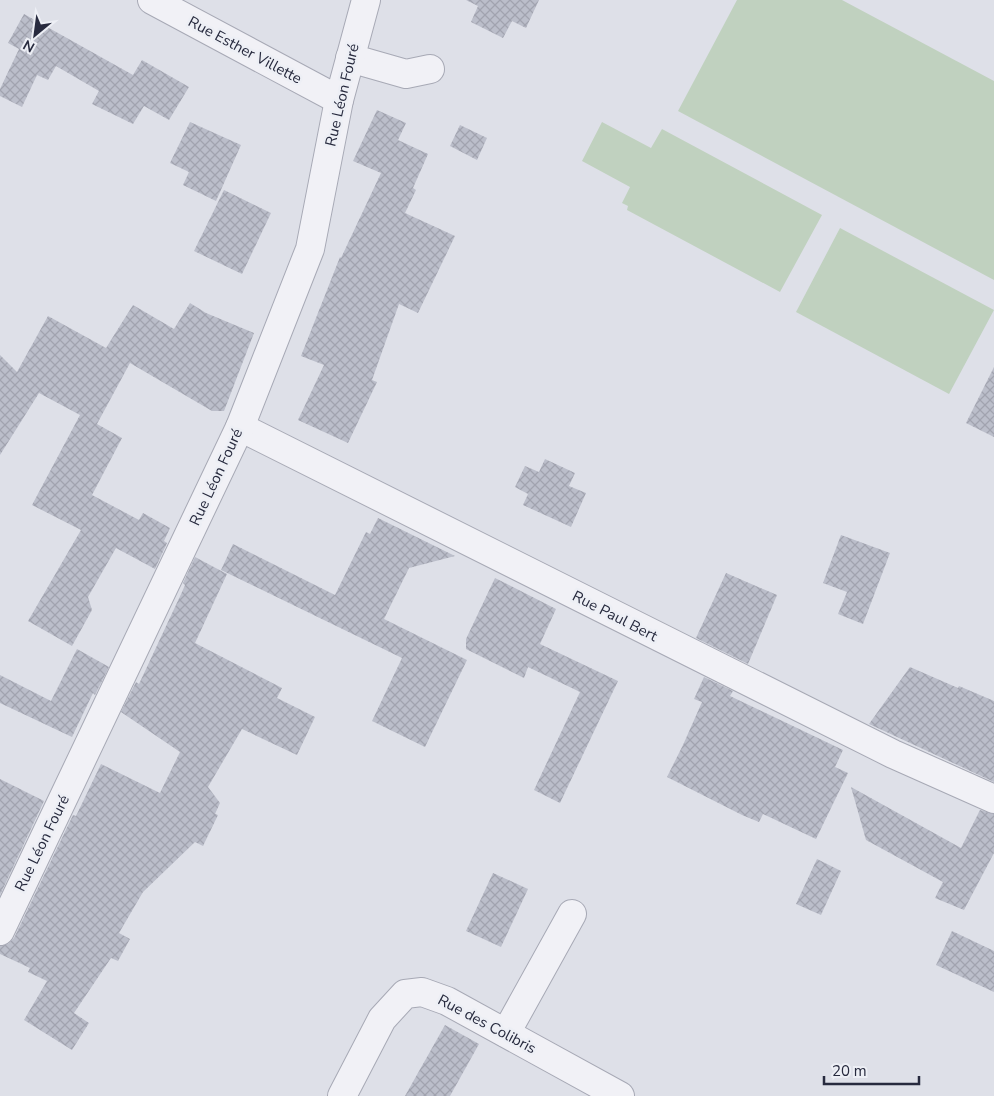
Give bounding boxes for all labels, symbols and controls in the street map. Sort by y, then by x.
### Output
north arrow [10,10,60,60]
street label: Rue Esther Villette [185,12,305,88]
text: N [20,35,38,57]
street label: Rue Léon Fouré [320,42,364,148]
street label: Rue Léon Fouré [185,425,247,529]
street label: Rue Paul Bert [569,586,662,646]
street label: Rue Léon Fouré [10,791,74,895]
street label: Rue des Colibris [434,990,540,1058]
scale bar [824,1054,919,1086]
text: 20 m [832,1061,867,1081]

